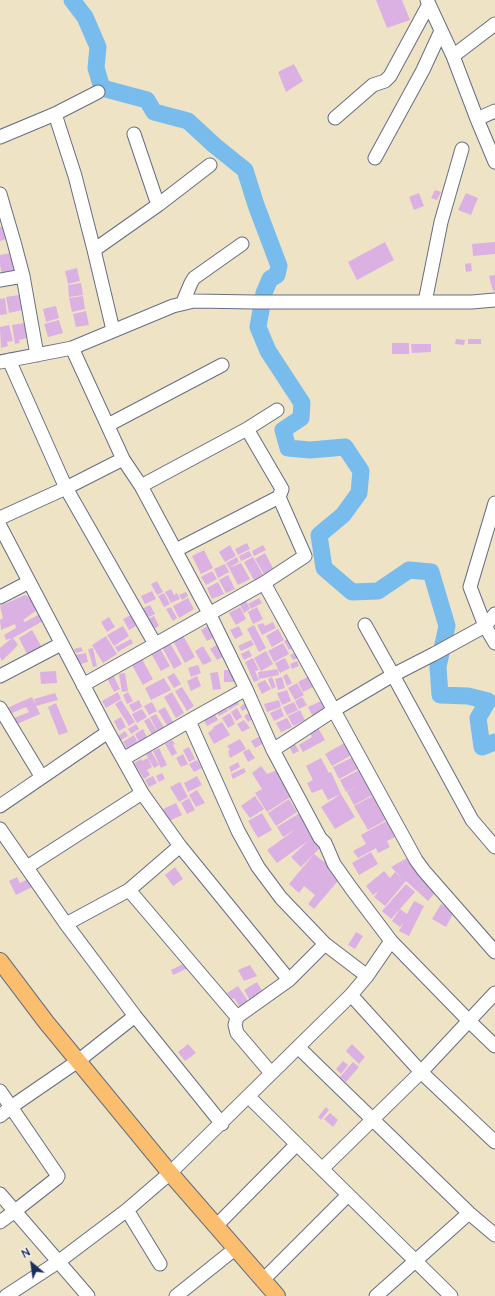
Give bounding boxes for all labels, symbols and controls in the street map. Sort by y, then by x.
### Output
north arrow [12,1244,52,1284]
text: N [19,1245,33,1261]

